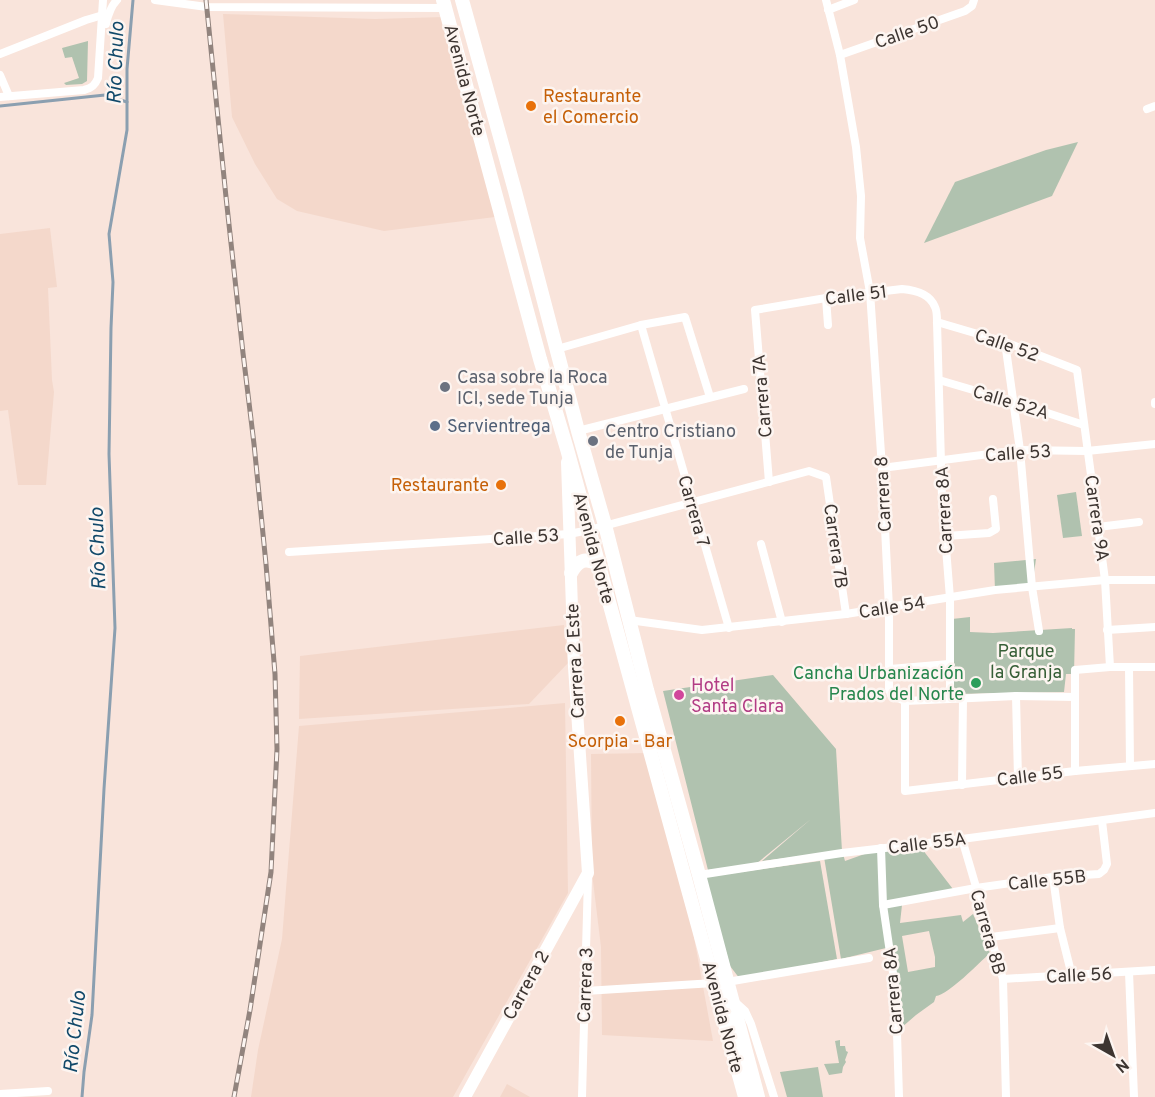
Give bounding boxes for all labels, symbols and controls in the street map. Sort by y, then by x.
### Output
street label: Calle 50 [872,12,943,55]
water label: Río Chulo [103,21,131,105]
street label: Avenida Norte [438,22,490,139]
place label: Restaurante el Comercio [543,86,641,130]
marker: Restaurante el Comercio [524,99,538,113]
street label: Calle 51 [824,281,889,312]
street label: Calle 52 [971,325,1042,368]
street label: Carrera 7A [748,353,779,439]
place label: Casa sobre la Roca ICI, sede Tunja [457,367,607,411]
marker: Casa sobre la Roca ICI, sede Tunja [438,380,452,394]
street label: Calle 52A [970,381,1052,426]
place label: Servientrega [447,416,550,439]
marker: Servientrega [428,419,442,433]
place label: Centro Cristiano de Tunja [605,421,736,465]
marker: Centro Cristiano de Tunja [586,434,600,448]
street label: Calle 53 [984,441,1052,468]
street label: Carrera 8 [871,455,898,532]
street label: Carrera 8A [932,465,959,554]
street label: Carrera 7 [671,473,714,550]
street label: Carrera 9A [1078,473,1113,563]
place label: Restaurante [391,475,489,498]
marker: Restaurante [494,478,508,492]
street label: Avenida Norte [567,490,619,607]
street label: Carrera 7B [817,502,852,590]
water label: Río Chulo [85,507,113,591]
street label: Calle 53 [492,525,560,552]
street label: Calle 54 [857,592,927,625]
street label: Carrera 2 Este [562,603,591,719]
park label: Parque la Granja [990,641,1062,685]
place label: Cancha Urbanización Prados del Norte [793,663,964,707]
place label: Hotel Santa Clara [691,675,784,719]
marker: Cancha Urbanización Prados del Norte [969,676,983,690]
marker: Hotel Santa Clara [672,688,686,702]
marker: Scorpia - Bar [613,714,627,728]
place label: Scorpia - Bar [568,731,673,754]
street label: Calle 55 [996,762,1065,793]
street label: Calle 55A [887,828,968,861]
street label: Calle 55B [1007,866,1087,897]
street label: Carrera 8B [963,887,1010,978]
street label: Carrera 8A [879,946,910,1036]
street label: Carrera 2 [499,947,556,1025]
street label: Carrera 3 [574,947,599,1023]
street label: Avenida Norte [696,959,748,1076]
street label: Calle 56 [1045,963,1113,990]
water label: Río Chulo [59,989,93,1075]
north arrow [1083,1025,1143,1085]
text: N [1111,1054,1132,1076]

